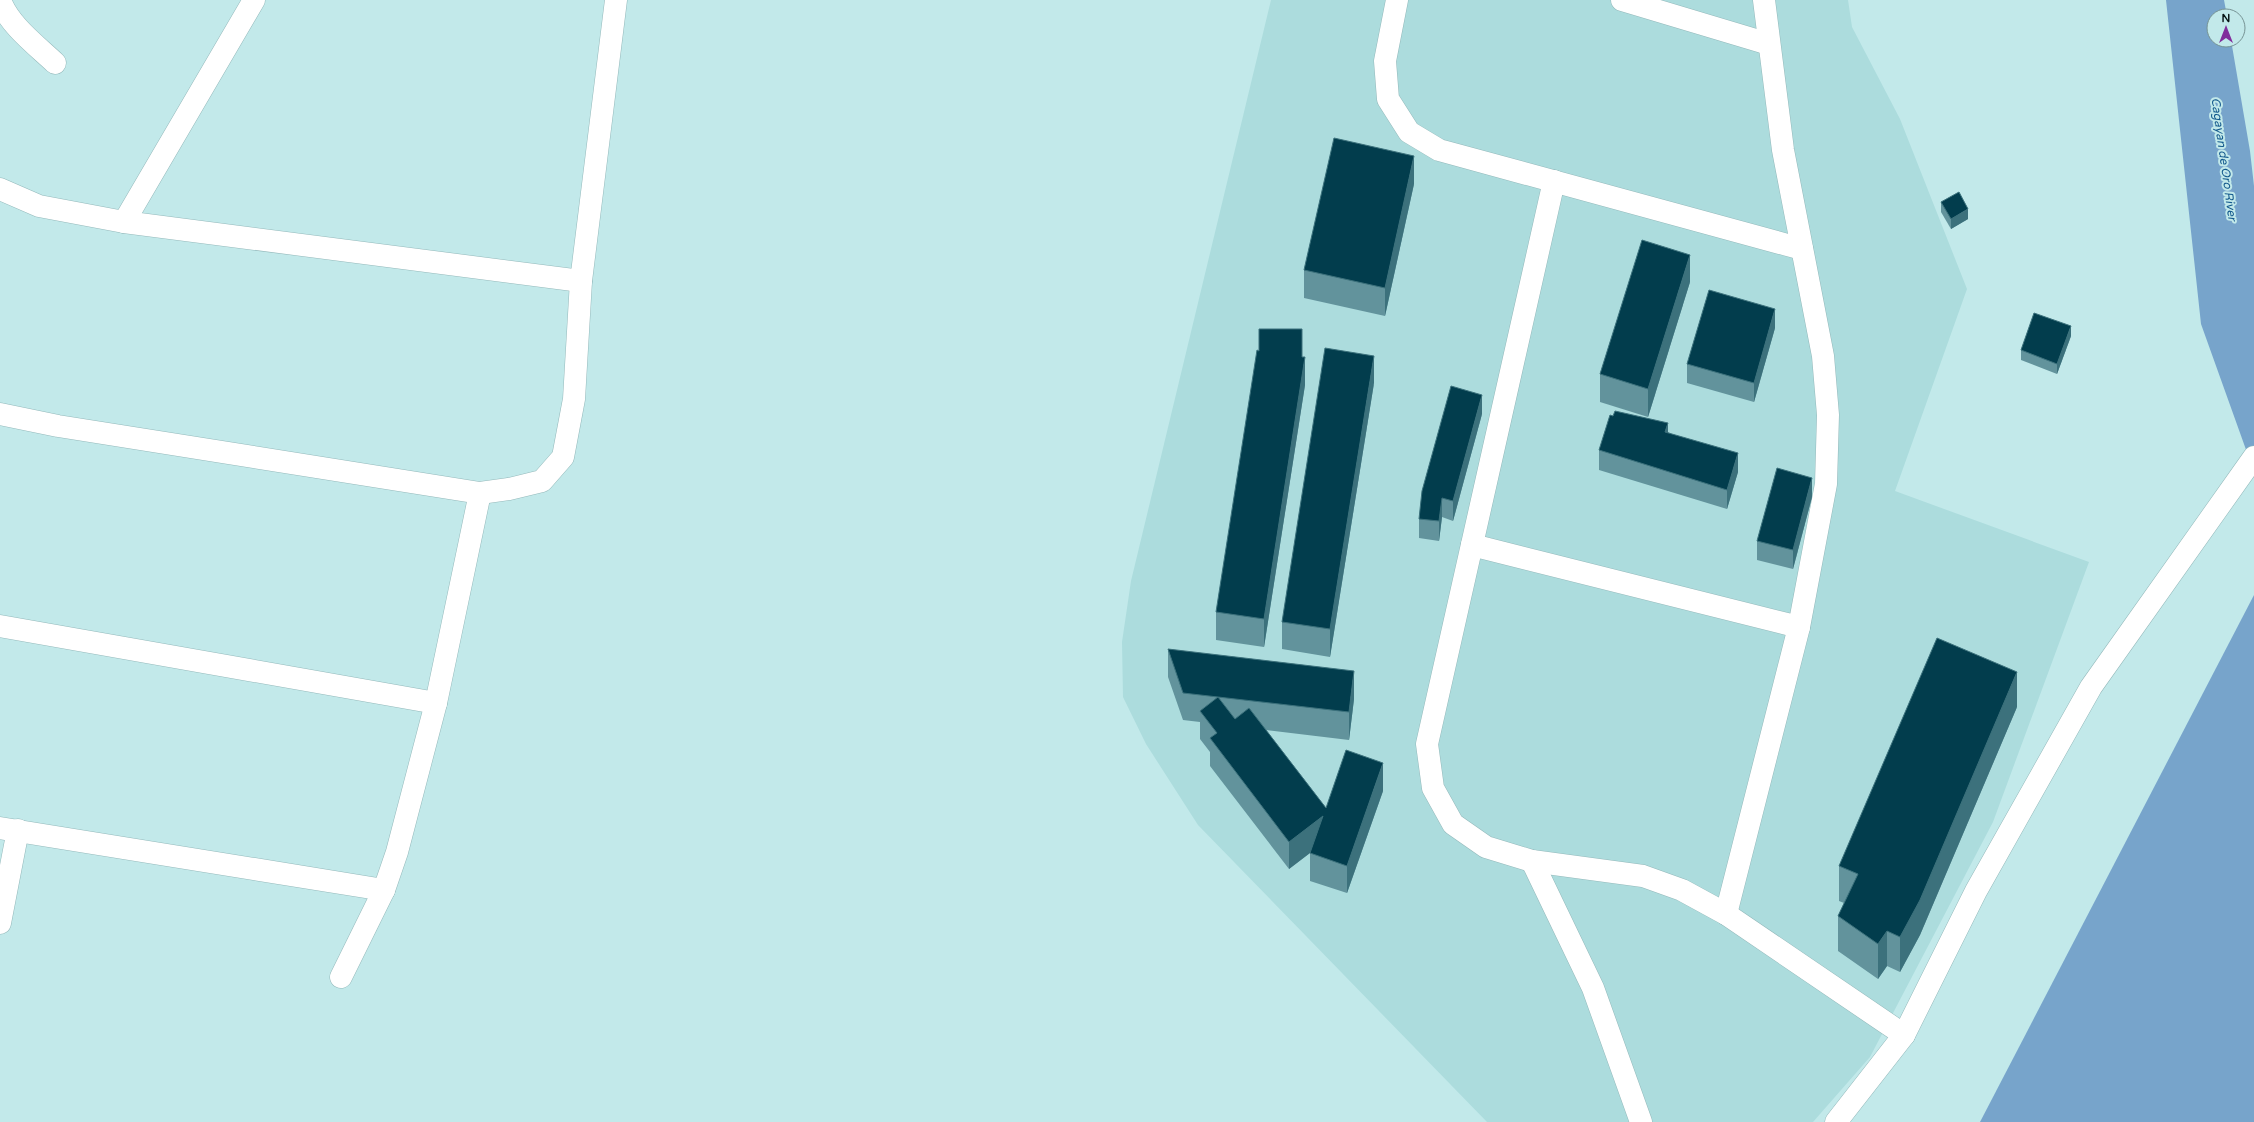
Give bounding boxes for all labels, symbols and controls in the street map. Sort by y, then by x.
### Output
north arrow [2206,8,2246,48]
text: N [2222,12,2230,25]
water label: Cagayan de Oro River [2208,97,2240,223]

